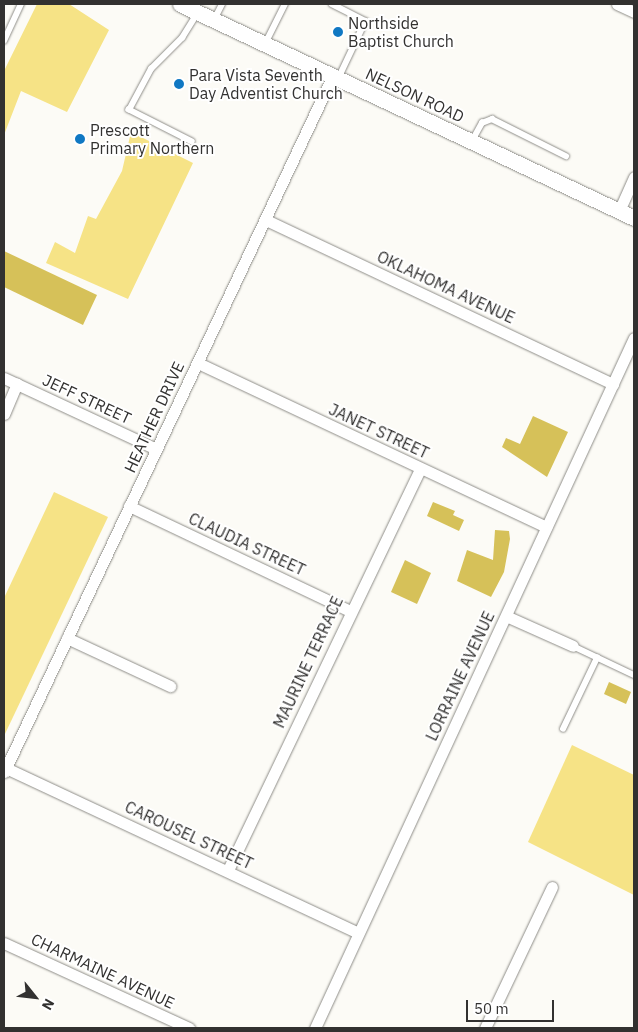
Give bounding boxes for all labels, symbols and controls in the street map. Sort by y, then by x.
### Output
place label: Northside Baptist Church [348,13,454,51]
marker: Northside Baptist Church [332,26,344,38]
street label: NELSON ROAD [363,64,467,126]
place label: Para Vista Seventh Day Adventist Church [189,65,343,103]
marker: Para Vista Seventh Day Adventist Church [173,78,185,90]
place label: Prescott Primary Northern [90,120,214,158]
marker: Prescott Primary Northern [74,133,86,145]
street label: OKLAHOMA AVENUE [374,247,518,327]
street label: HEATHER DRIVE [120,359,188,475]
street label: JEFF STREET [40,370,134,428]
street label: JANET STREET [326,399,432,463]
street label: CLAUDIA STREET [186,509,308,579]
street label: MAURINE TERRACE [269,593,347,731]
street label: LORRAINE AVENUE [422,608,498,744]
street label: CAROUSEL STREET [122,797,256,873]
street label: CHARMAINE AVENUE [28,929,178,1013]
north arrow [10,972,60,1022]
scale bar [468,990,556,1022]
text: 50 m [474,999,509,1018]

